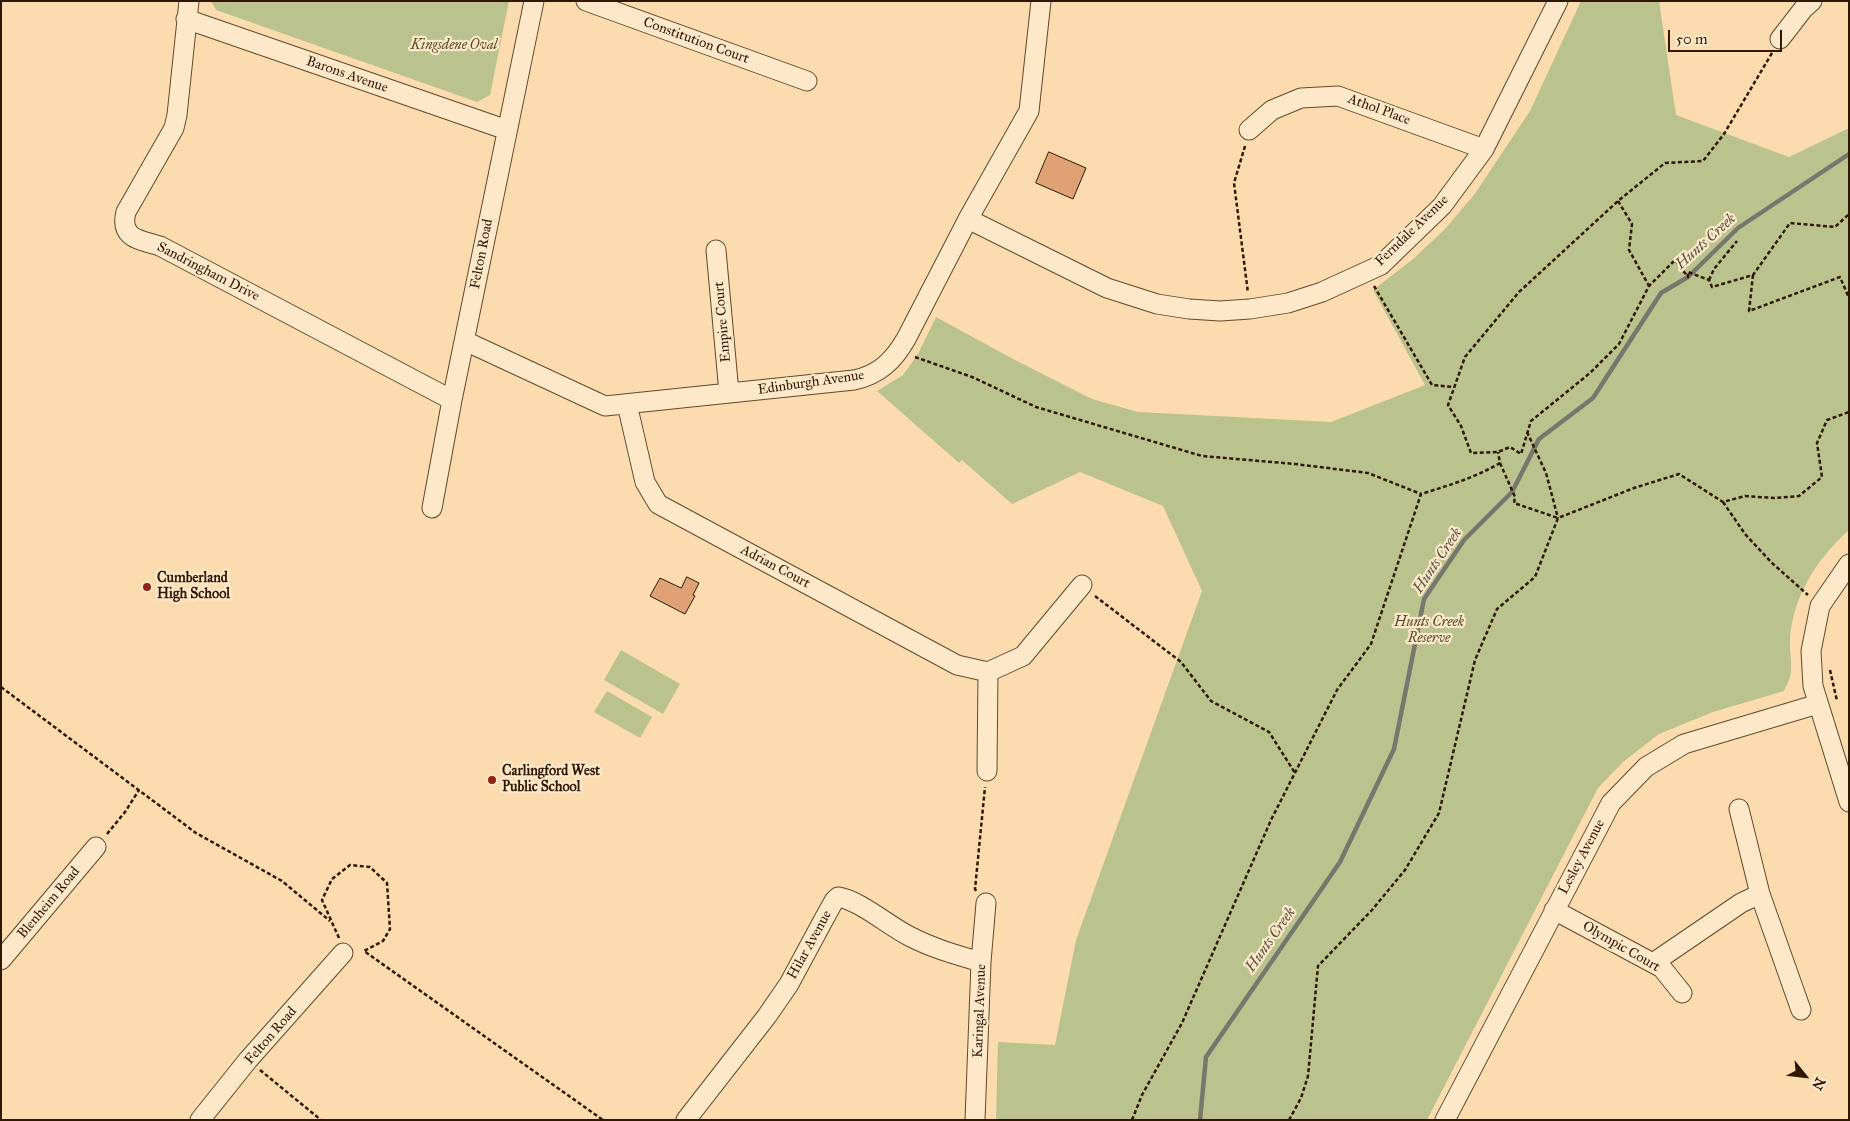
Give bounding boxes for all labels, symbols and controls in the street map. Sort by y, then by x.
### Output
street label: Constitution Court [641,14,751,68]
scale bar [1670,20,1784,52]
text: 50 m [1676,30,1708,48]
park label: Kingsdene Oval [411,38,497,54]
street label: Barons Avenue [304,53,390,97]
street label: Athol Place [1345,91,1413,129]
street label: Ferndale Avenue [1372,192,1452,270]
water label: Hunts Creek [1672,210,1740,274]
street label: Felton Road [467,218,497,290]
street label: Sandringham Drive [154,239,262,305]
street label: Empire Court [711,281,735,363]
street label: Edinburgh Avenue [757,367,865,399]
water label: Hunts Creek [1410,525,1466,597]
street label: Adrian Court [737,542,813,592]
place label: Cumberland High School [157,571,230,604]
marker: Cumberland High School [141,581,153,593]
park label: Hunts Creek Reserve [1394,615,1464,648]
place label: Carlingford West Public School [502,764,600,796]
marker: Carlingford West Public School [486,774,498,786]
street label: Lesley Avenue [1555,817,1609,897]
street label: Blenheim Road [14,864,84,942]
water label: Hunts Creek [1242,904,1300,976]
street label: Hilar Avenue [784,908,836,982]
street label: Olympic Court [1579,918,1663,976]
street label: Karingal Avenue [970,964,990,1058]
street label: Felton Road [241,1004,301,1068]
north arrow [1780,1051,1830,1101]
text: N [1808,1074,1829,1093]

